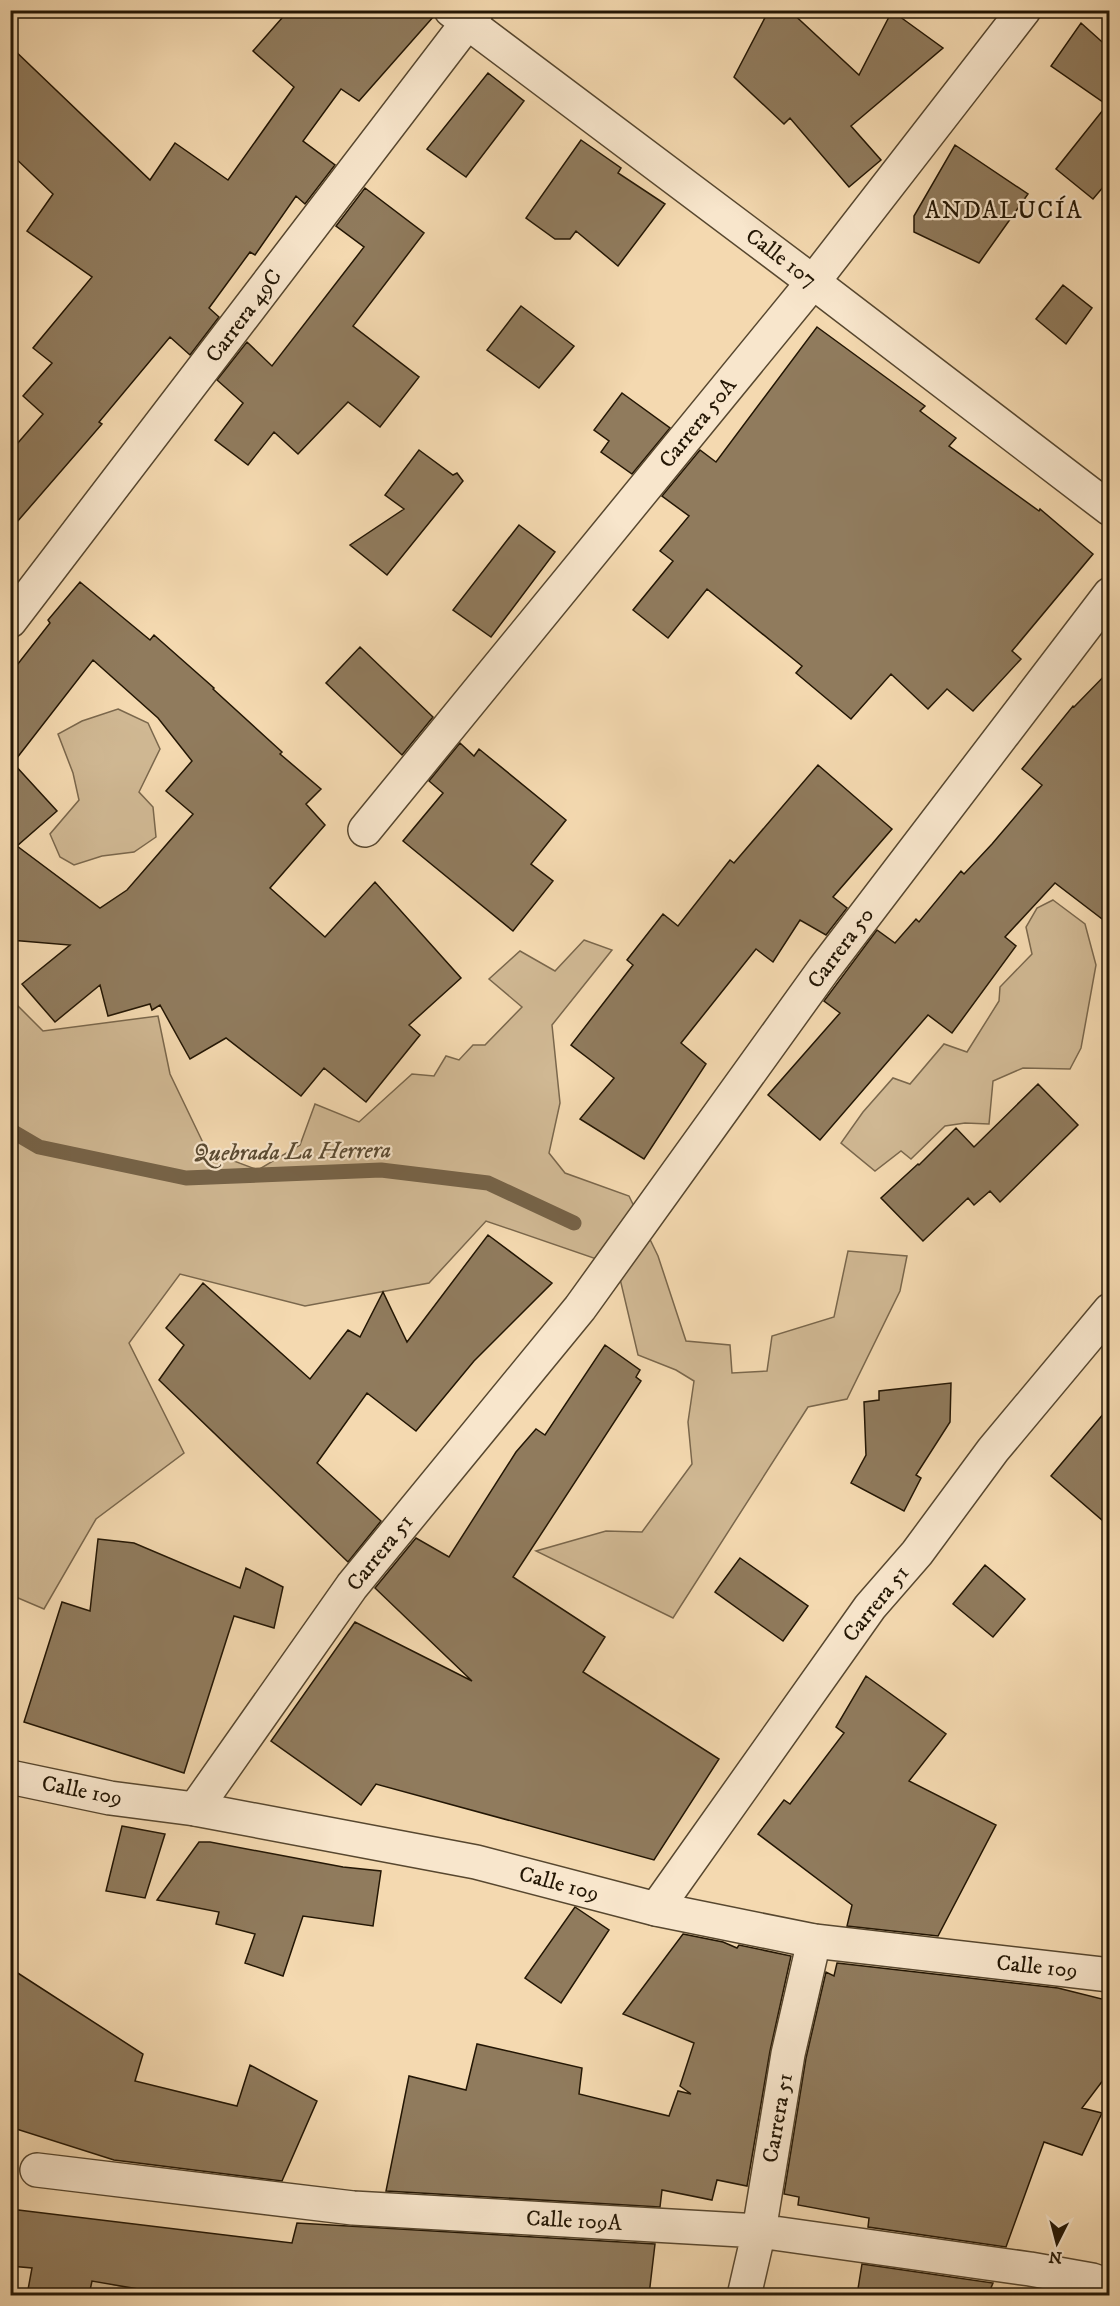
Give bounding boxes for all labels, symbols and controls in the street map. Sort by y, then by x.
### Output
district label: ANDALUCÍA [925,195,1083,226]
street label: Calle 107 [740,222,822,294]
street label: Carrera 49C [200,264,288,368]
street label: Carrera 50A [653,372,743,474]
street label: Carrera 50 [802,902,880,994]
water label: Quebrada La Herrera [192,1135,392,1169]
street label: Carrera 51 [341,1509,419,1597]
street label: Carrera 51 [837,1560,915,1648]
street label: Calle 109 [39,1770,125,1812]
street label: Calle 109 [516,1860,602,1908]
street label: Calle 109 [995,1949,1079,1985]
street label: Carrera 51 [757,2071,799,2165]
street label: Calle 109A [525,2205,624,2237]
north arrow [1027,2213,1087,2273]
text: N [1048,2246,1063,2268]

